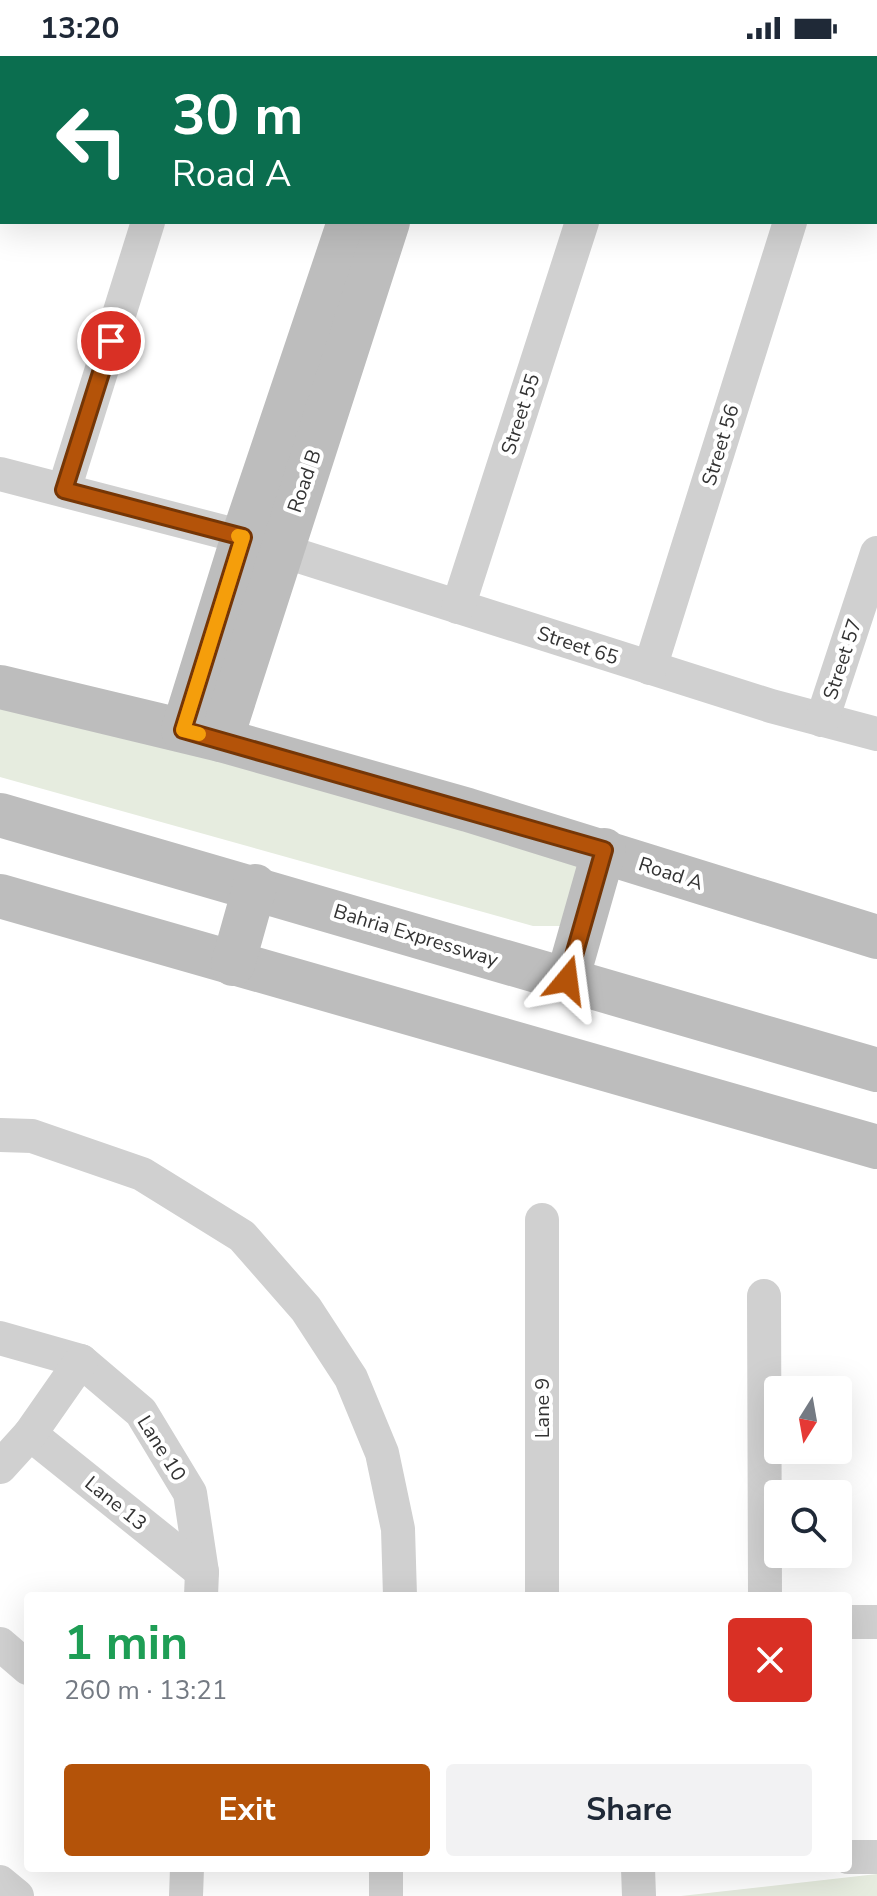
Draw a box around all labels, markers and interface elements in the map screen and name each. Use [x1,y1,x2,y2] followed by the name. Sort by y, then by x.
[40,8,119,49] text: 13:20
[172,77,303,154] text: 30 m
[40,88,144,192] icon: left
[172,150,291,199] text: Road A
[77,307,145,375] pin
[89,319,133,363] icon: arrive
[495,370,546,458] street label: Street 55
[695,401,746,489] street label: Street 56
[281,446,328,516] street label: Road B
[817,615,868,703] street label: Street 57
[534,620,622,671] street label: Street 65
[635,850,707,897] street label: Road A
[330,898,502,974] street label: Bahria Expressway
[525,938,609,1022] position arrow
[764,1376,852,1464] north arrow
[764,1376,852,1568] map controls
[529,1378,556,1438] street label: Lane 9
[131,1410,192,1486] street label: Lane 10
[79,1470,152,1537] street label: Lane 13
[764,1480,852,1568] button: search
[64,1610,188,1676] text: 1 min
[728,1618,812,1702] button: close
[64,1673,227,1708] text: 260 m · 13:21
[64,1764,430,1856] button: Exit
[446,1764,812,1856] button: Share

